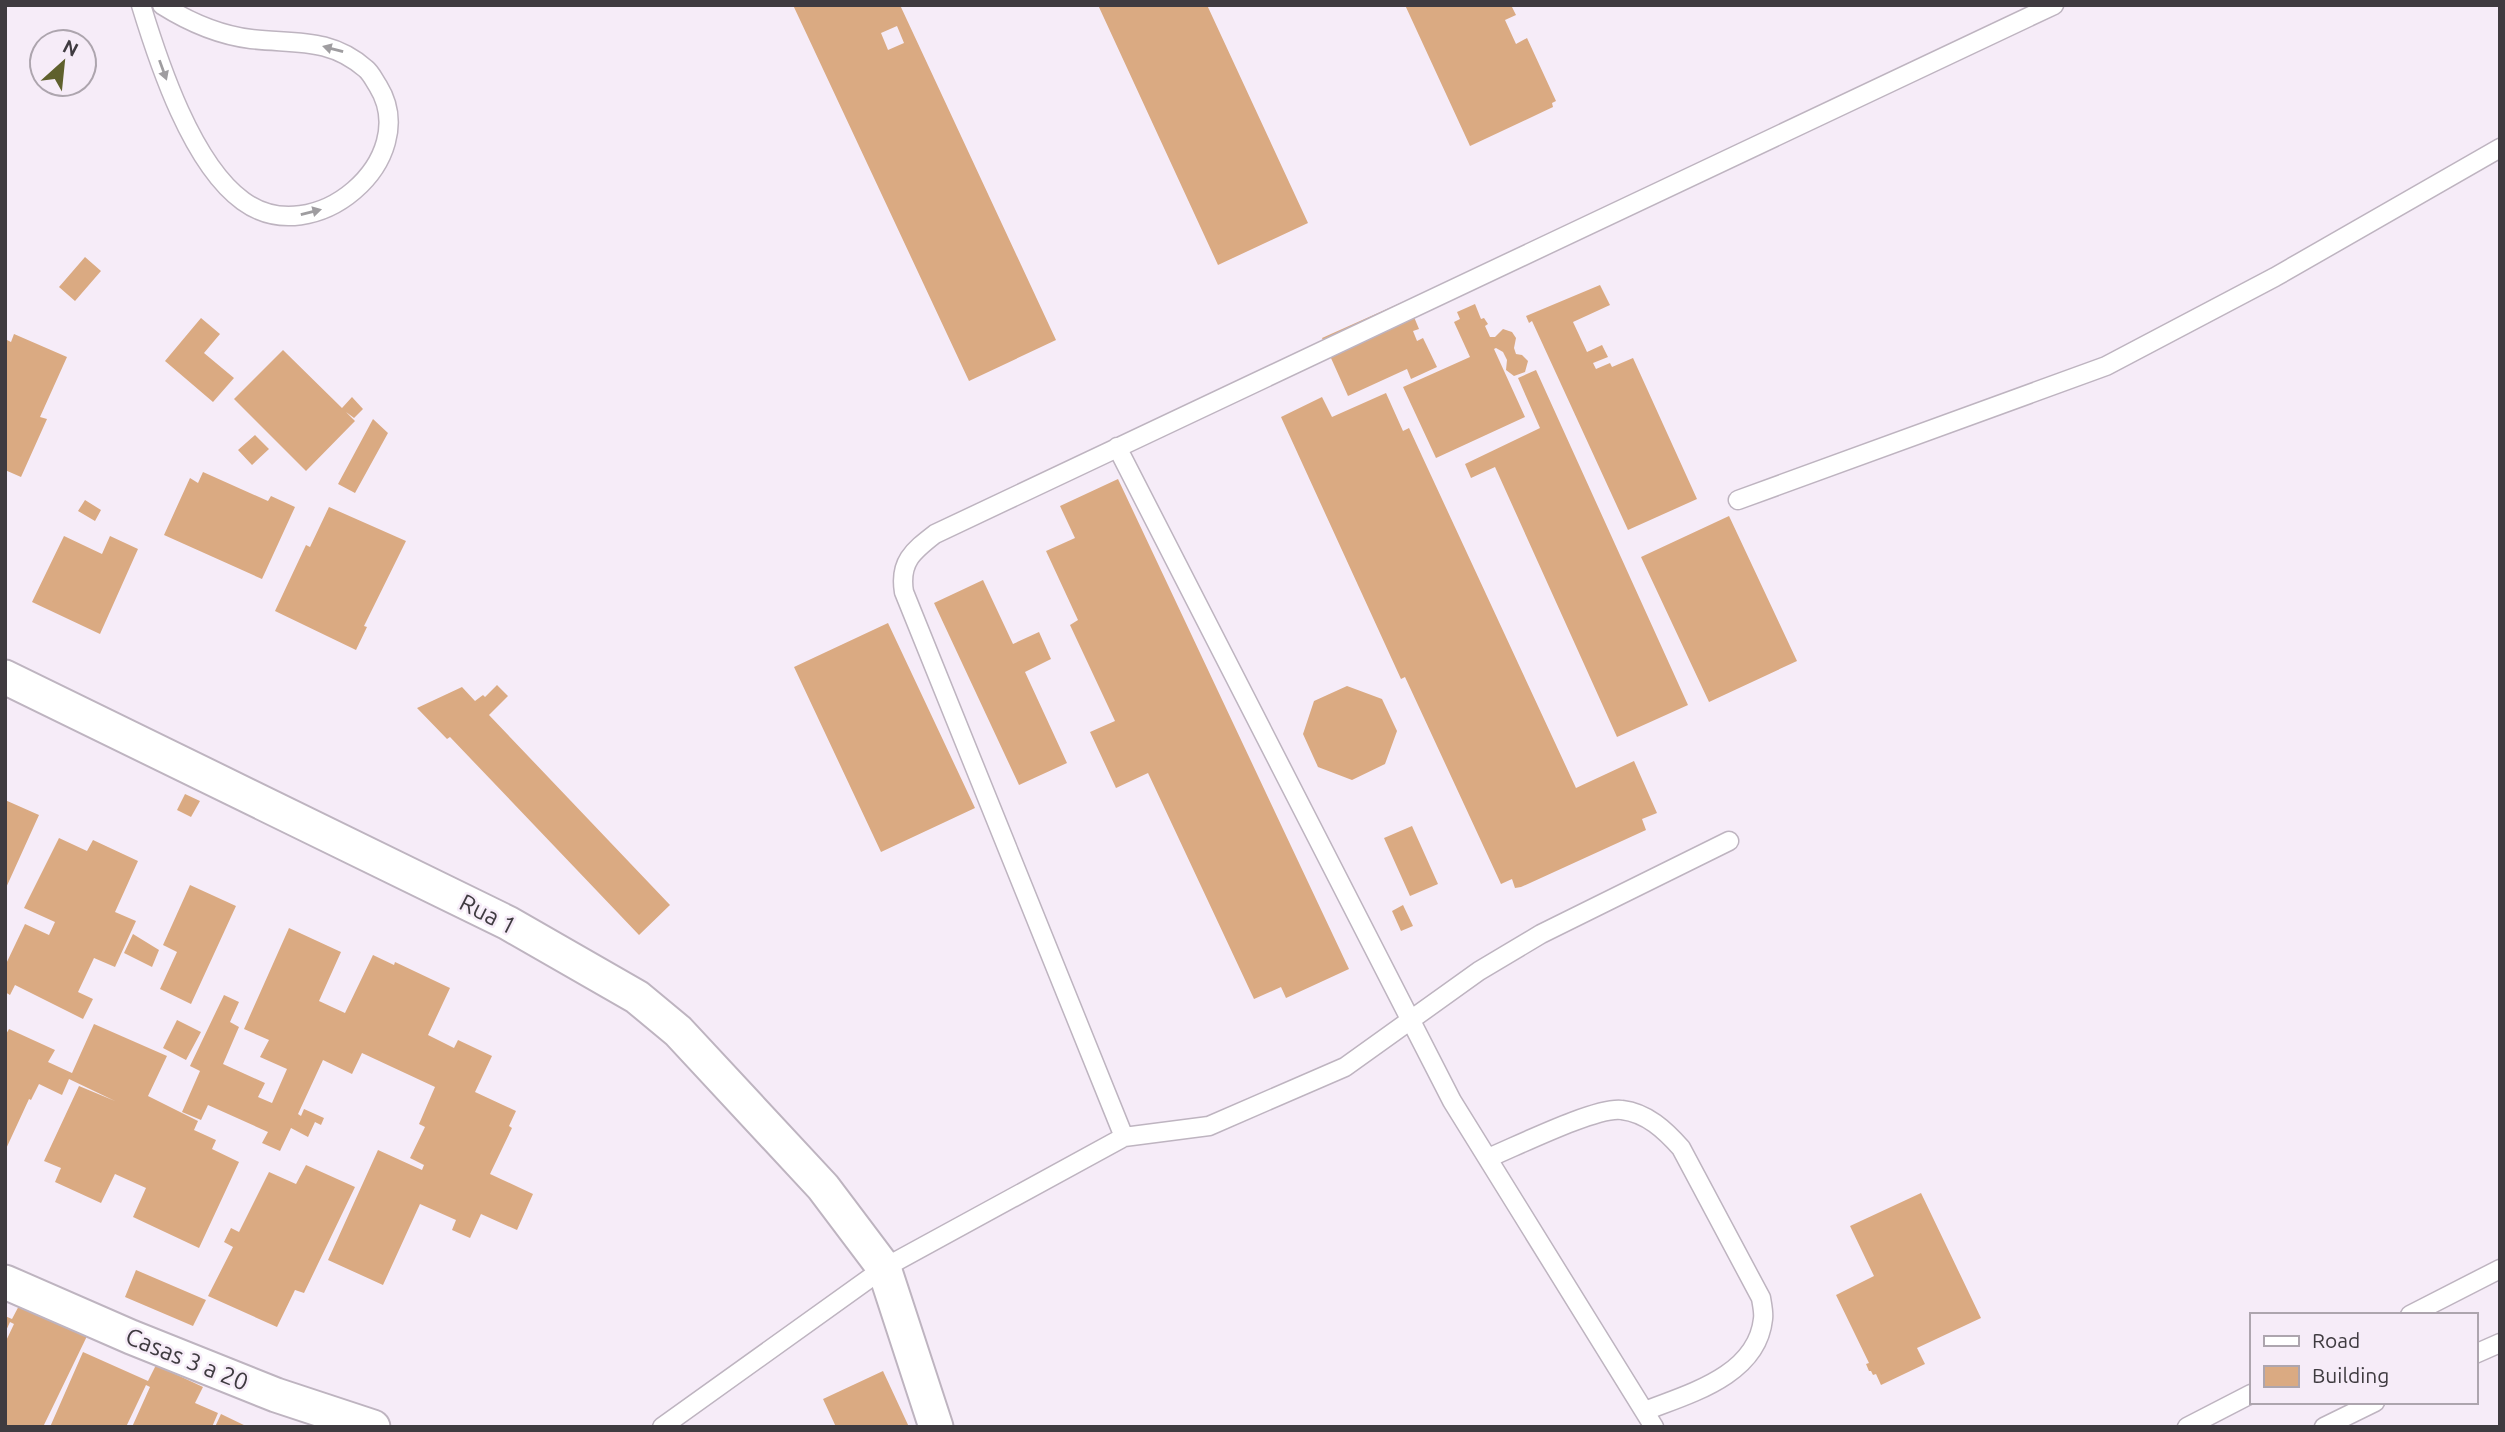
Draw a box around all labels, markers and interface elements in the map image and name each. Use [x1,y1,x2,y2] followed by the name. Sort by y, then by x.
[28,28,98,98] north arrow
[59,35,82,61] text: N
[322,43,344,54] one-way arrow
[158,59,169,80] one-way arrow
[300,206,322,217] one-way arrow
[455,888,521,940] street label: Rua 1
[2250,1313,2477,1404] legend
[122,1322,252,1396] street label: Casas 3 a 20
[2312,1328,2360,1352] text: Road
[2312,1363,2389,1387] text: Building

